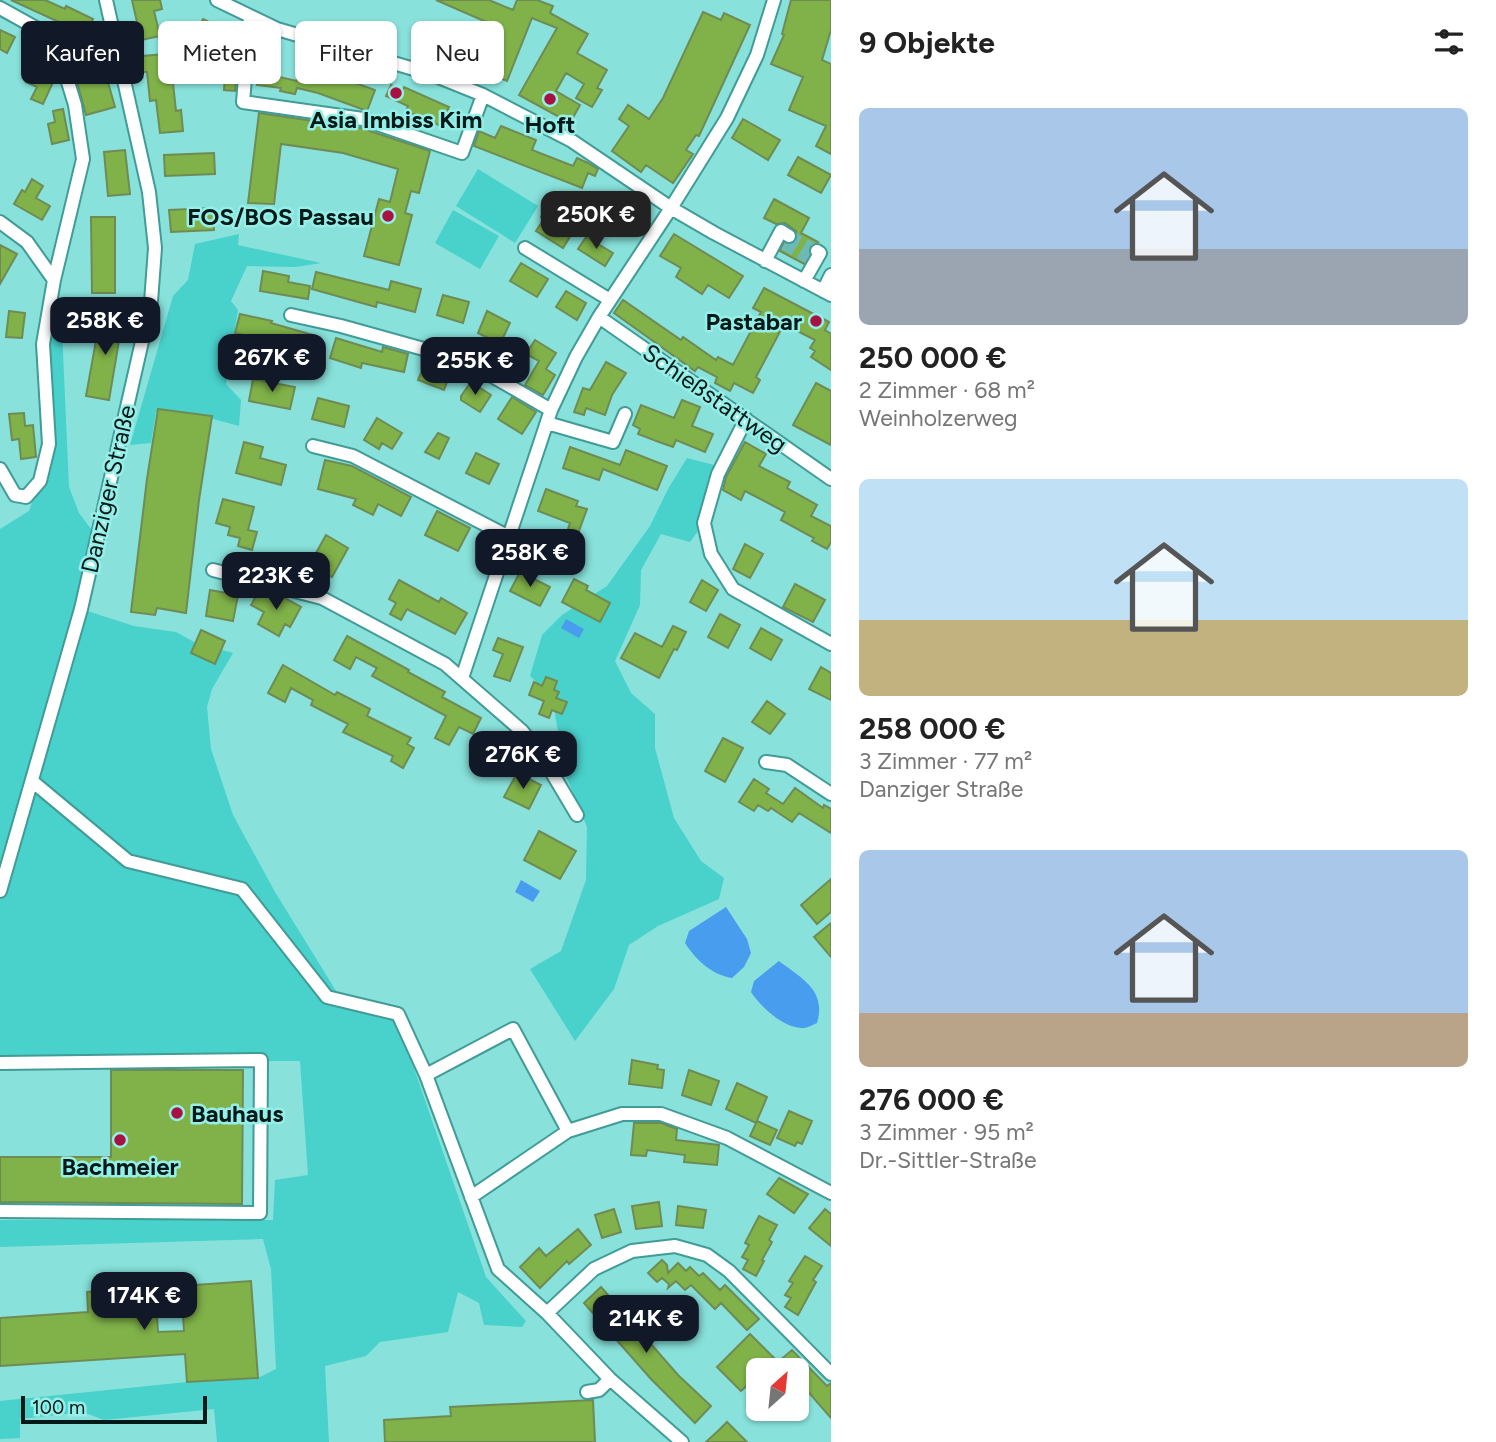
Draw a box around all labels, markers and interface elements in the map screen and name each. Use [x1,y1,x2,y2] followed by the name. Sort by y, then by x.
[21,21,144,84] chip: Kaufen
[158,21,281,84] chip: Mieten
[295,21,397,84] chip: Filter
[411,21,504,84] chip: Neu
[1430,23,1468,61] icon: filters
[859,24,995,61] text: 9 Objekte
[388,85,404,101] marker: Asia Imbiss Kim
[542,91,558,107] marker: Hoft
[310,105,482,134] place label: Asia Imbiss Kim
[524,110,576,139] place label: Hoft
[1101,153,1227,279] icon: home
[539,191,653,251] pin: 250K €
[557,200,635,228] text: 250K €
[187,202,374,231] place label: FOS/BOS Passau
[380,208,396,224] marker: FOS/BOS Passau
[48,298,162,357] pin: 258K €
[66,306,144,334] text: 258K €
[705,307,802,336] place label: Pastabar
[808,313,824,329] marker: Pastabar
[215,334,329,394] pin: 267K €
[637,337,793,459] street label: Schießstattweg
[418,338,532,397] pin: 255K €
[859,339,1007,376] text: 250 000 €
[234,343,310,371] text: 267K €
[437,346,513,374] text: 255K €
[859,376,1035,404] text: 2 Zimmer · 68 m²
[75,402,141,576] street label: Danziger Straße
[859,404,1018,432] text: Weinholzerweg
[1101,524,1227,650] icon: home
[473,530,587,589] pin: 258K €
[491,538,569,566] text: 258K €
[219,552,333,612] pin: 223K €
[238,561,314,589] text: 223K €
[859,710,1006,747] text: 258 000 €
[466,732,580,791] pin: 276K €
[485,740,561,768] text: 276K €
[859,747,1032,775] text: 3 Zimmer · 77 m²
[859,775,1023,803] text: Danziger Straße
[1101,895,1227,1021] icon: home
[859,1081,1004,1118] text: 276 000 €
[191,1099,283,1128] place label: Bauhaus
[169,1105,185,1121] marker: Bauhaus
[859,1118,1034,1146] text: 3 Zimmer · 95 m²
[112,1132,128,1148] marker: Bachmeier
[859,1146,1037,1174] text: Dr.-Sittler-Straße
[61,1152,179,1181] place label: Bachmeier
[87,1272,201,1332] pin: 174K €
[107,1281,181,1309] text: 174K €
[589,1296,703,1355] pin: 214K €
[609,1304,683,1332] text: 214K €
[746,1358,808,1421] north arrow
[746,1358,809,1421] map controls
[21,1393,206,1425] scale bar
[32,1396,85,1419] text: 100 m

